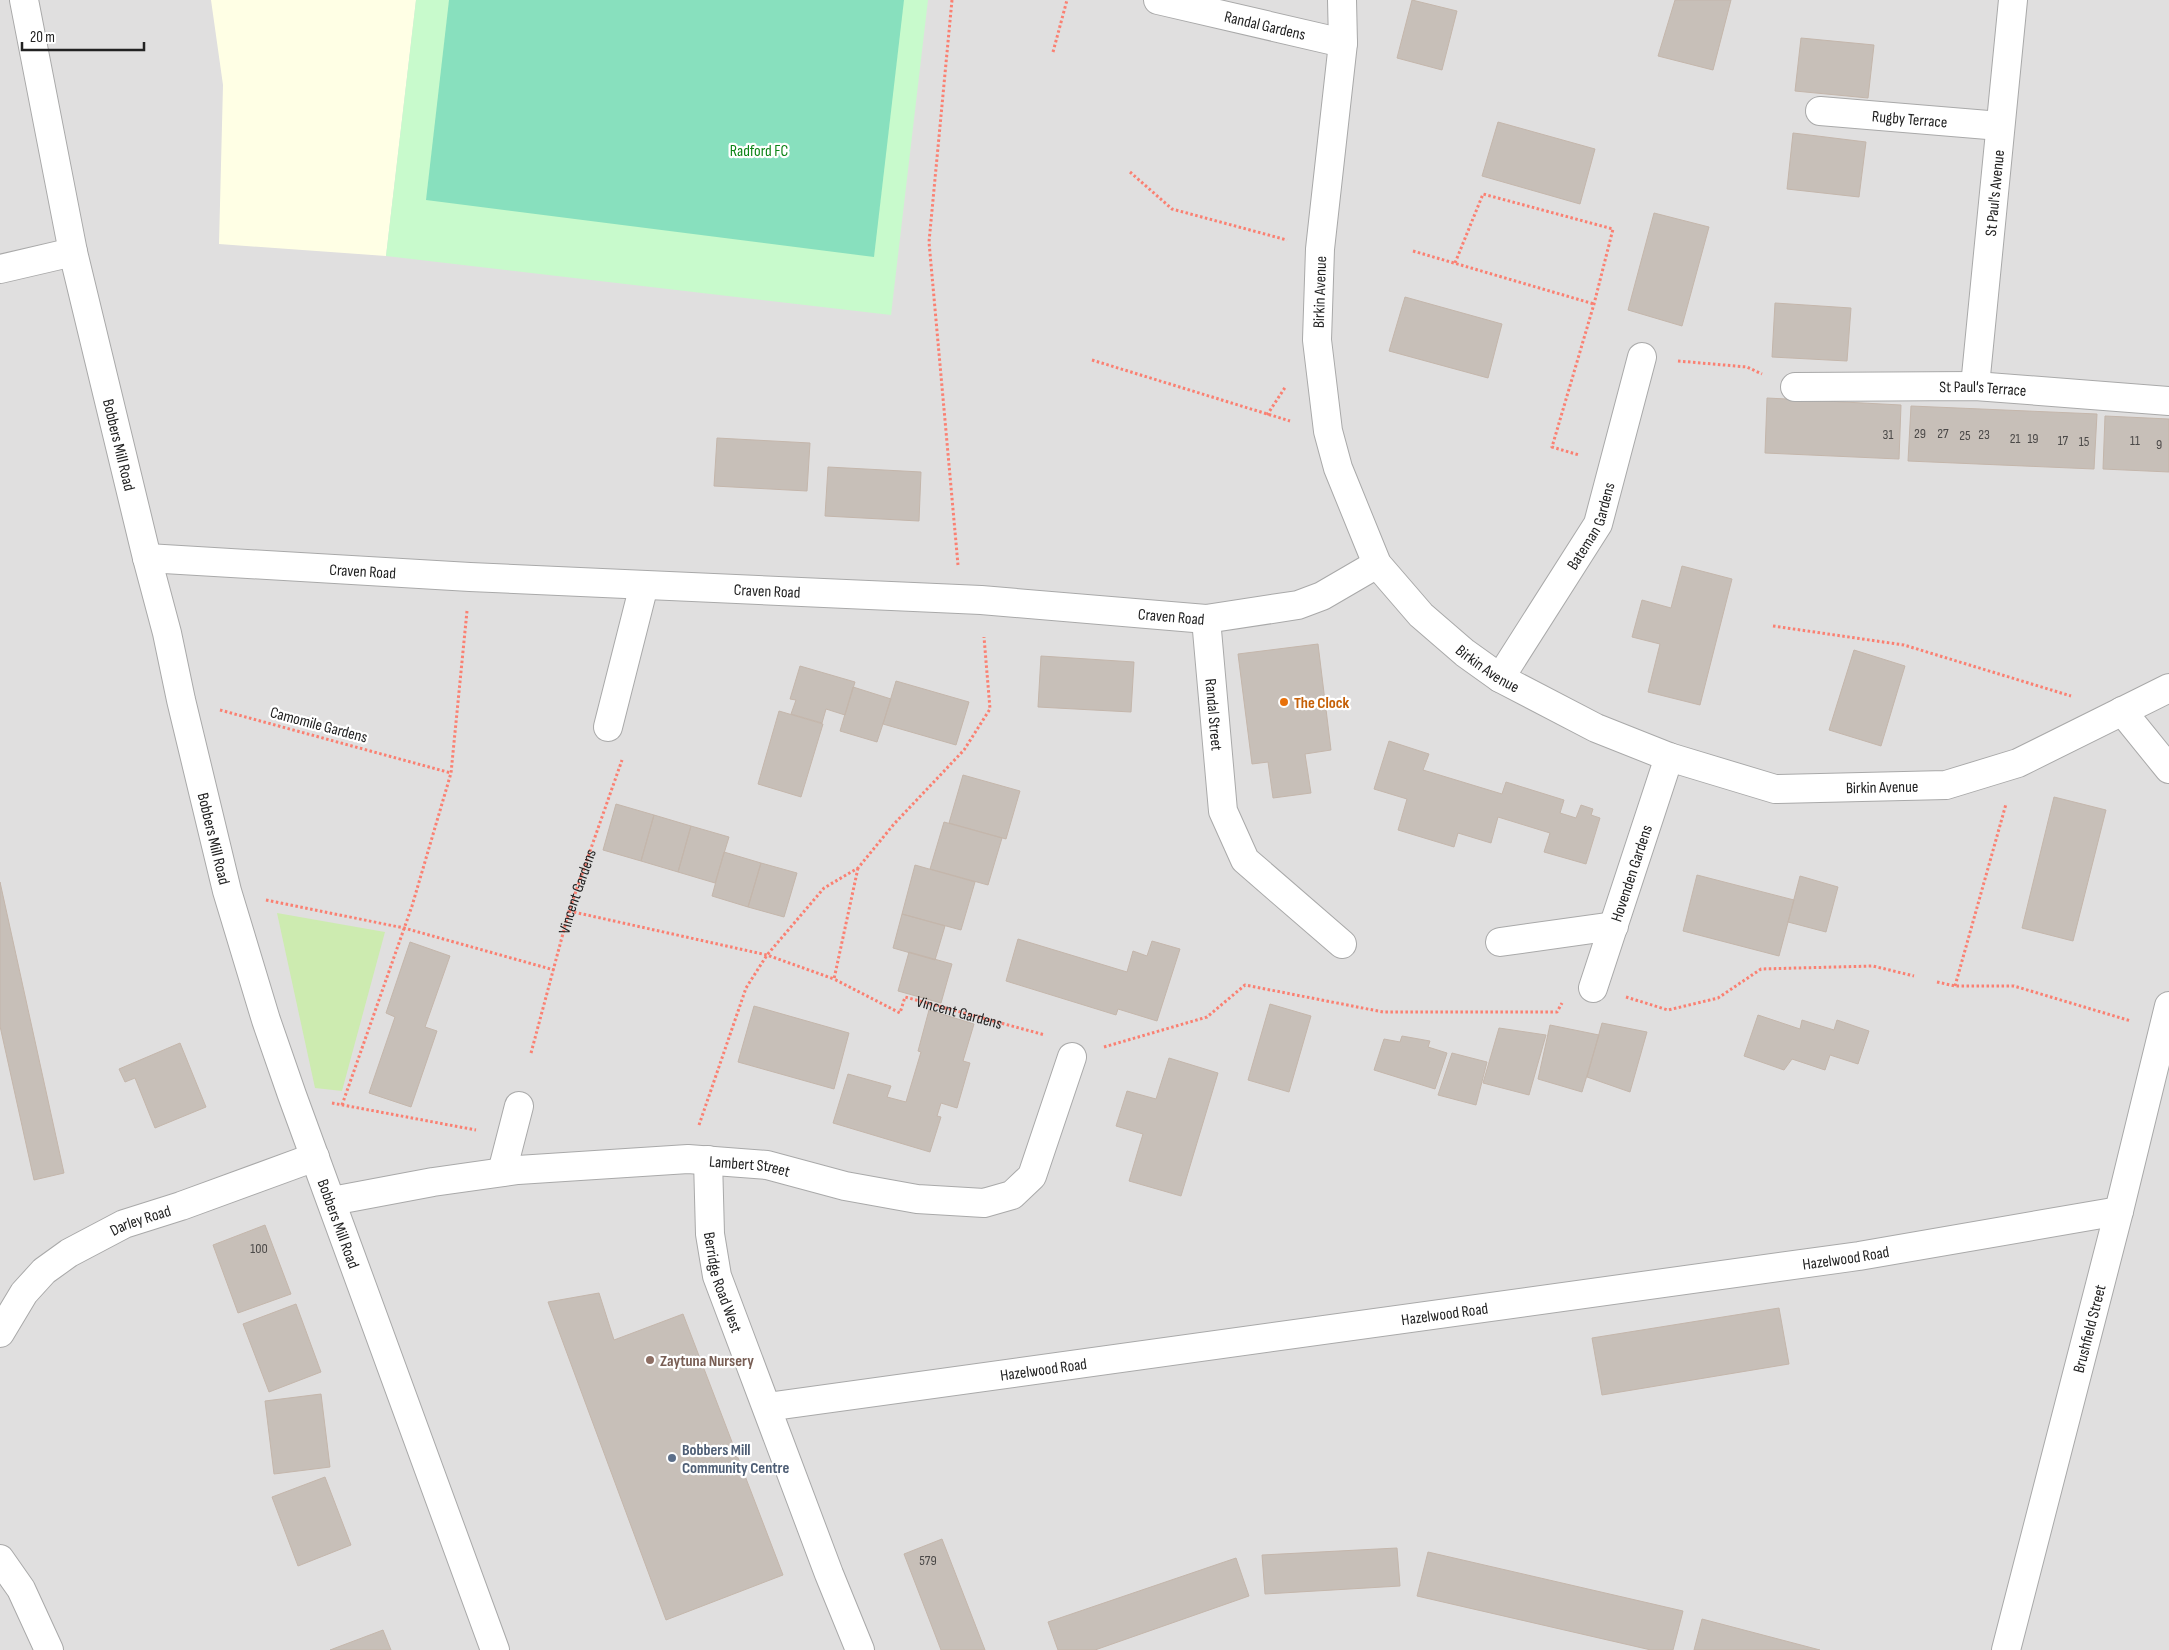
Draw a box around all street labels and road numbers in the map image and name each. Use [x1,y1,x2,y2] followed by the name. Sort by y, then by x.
[1222,8,1308,45] street label: Randal Gardens
[1871,107,1948,133] street label: Rugby Terrace
[1982,149,2009,237] street label: St Paul's Avenue
[1310,256,1331,329] street label: Birkin Avenue
[1939,378,2027,401] street label: St Paul's Terrace
[98,397,138,493] street label: Bobbers Mill Road
[1563,480,1620,574] street label: Bateman Gardens
[329,561,396,584] street label: Craven Road
[733,581,801,603] street label: Craven Road
[1137,605,1205,630] street label: Craven Road
[1451,641,1522,697] street label: Birkin Avenue
[1200,678,1226,752] street label: Randal Street
[268,703,370,748] street label: Camomile Gardens
[1846,778,1918,798] street label: Birkin Avenue
[193,791,233,887] street label: Bobbers Mill Road
[1607,822,1657,924] street label: Hovenden Gardens
[555,847,601,936] street label: Vincent Gardens
[914,992,1004,1034] street label: Vincent Gardens
[708,1153,792,1182] street label: Lambert Street
[313,1177,363,1271] street label: Bobbers Mill Road
[107,1202,173,1241] street label: Darley Road
[699,1231,745,1336] street label: Berridge Road West
[1801,1243,1891,1275] street label: Hazelwood Road
[2070,1283,2111,1375] street label: Brushfield Street
[1400,1299,1489,1330] street label: Hazelwood Road
[999,1355,1088,1386] street label: Hazelwood Road

